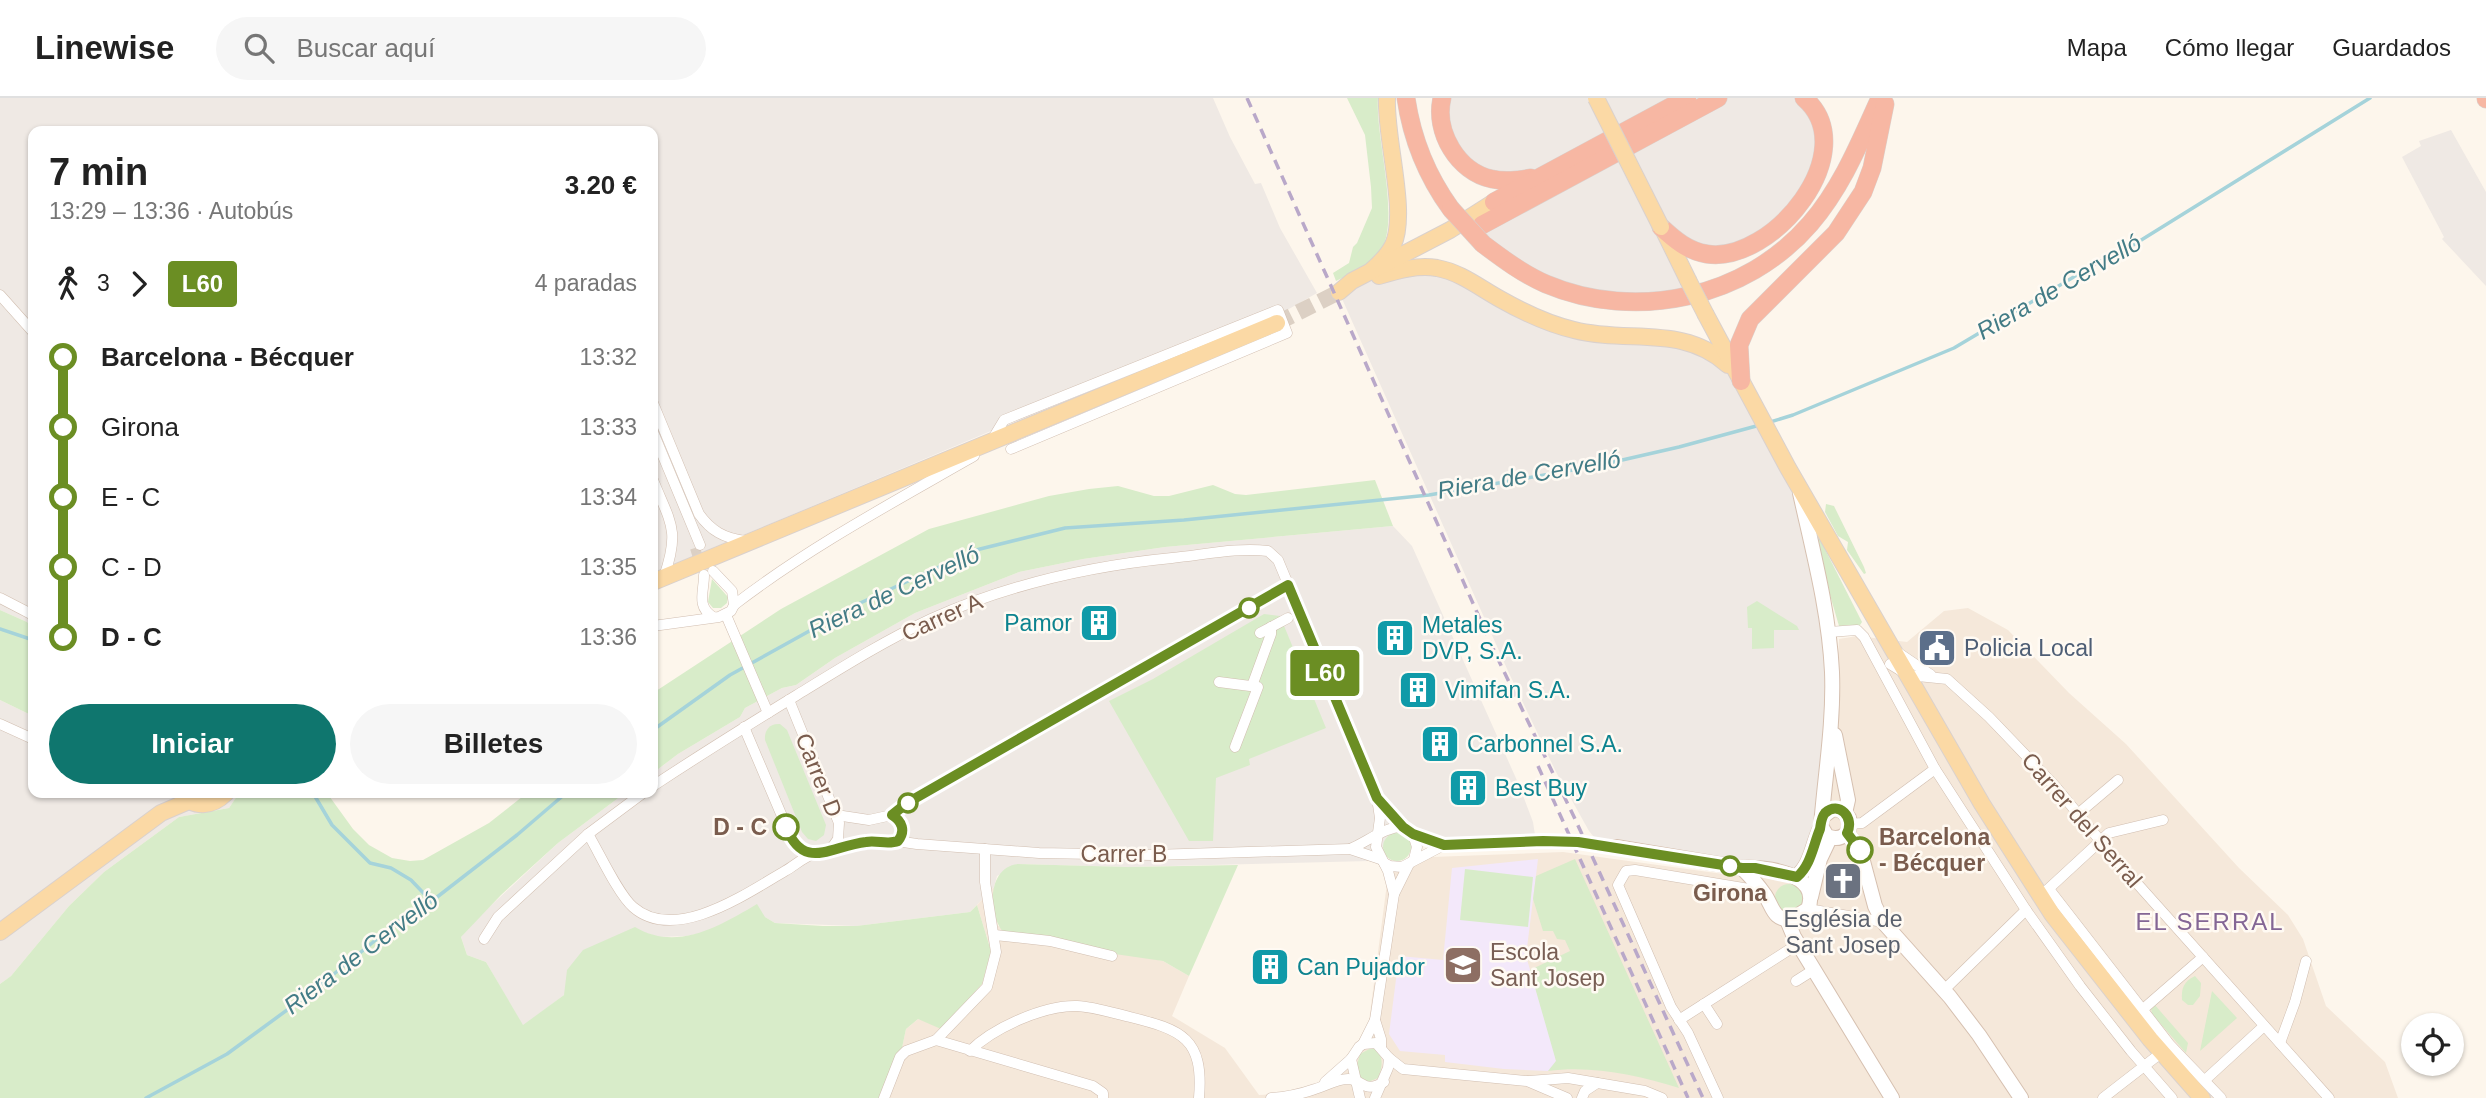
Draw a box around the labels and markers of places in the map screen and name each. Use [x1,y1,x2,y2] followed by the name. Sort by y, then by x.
[1239,598,1259,618] unlabelled marker
[1078,602,1120,644] building icon: Pamor
[1004,610,1072,636] place label: Pamor
[1422,612,1523,664] place label: Metales DVP, S.A.
[1374,617,1416,659] building icon: Metales DVP, S.A.
[1916,627,1958,669] public building icon: Policia Local
[1964,635,2093,661] place label: Policia Local
[1397,669,1439,711] building icon: Vimifan S.A.
[1445,677,1571,703] place label: Vimifan S.A.
[1419,723,1461,765] building icon: Carbonnel S.A.
[1467,731,1623,757] place label: Carbonnel S.A.
[1447,767,1489,809] building icon: Best Buy
[1495,775,1588,801] place label: Best Buy
[898,793,918,813] unlabelled marker
[713,814,767,840] place label: D - C
[773,814,799,840] marker: D - C
[1879,824,1990,876] place label: Barcelona - Bécquer
[1847,837,1873,863] marker: Barcelona - Bécquer
[1720,856,1740,876] marker: Girona
[1822,860,1864,902] church icon: Església de Sant Josep
[1693,880,1767,906] place label: Girona
[1784,906,1902,958] place label: Església de Sant Josep
[1490,939,1605,991] place label: Escola Sant Josep
[1442,944,1484,986] school or university icon: Escola Sant Josep
[1249,946,1291,988] building icon: Can Pujador
[1297,954,1425,980] place label: Can Pujador

